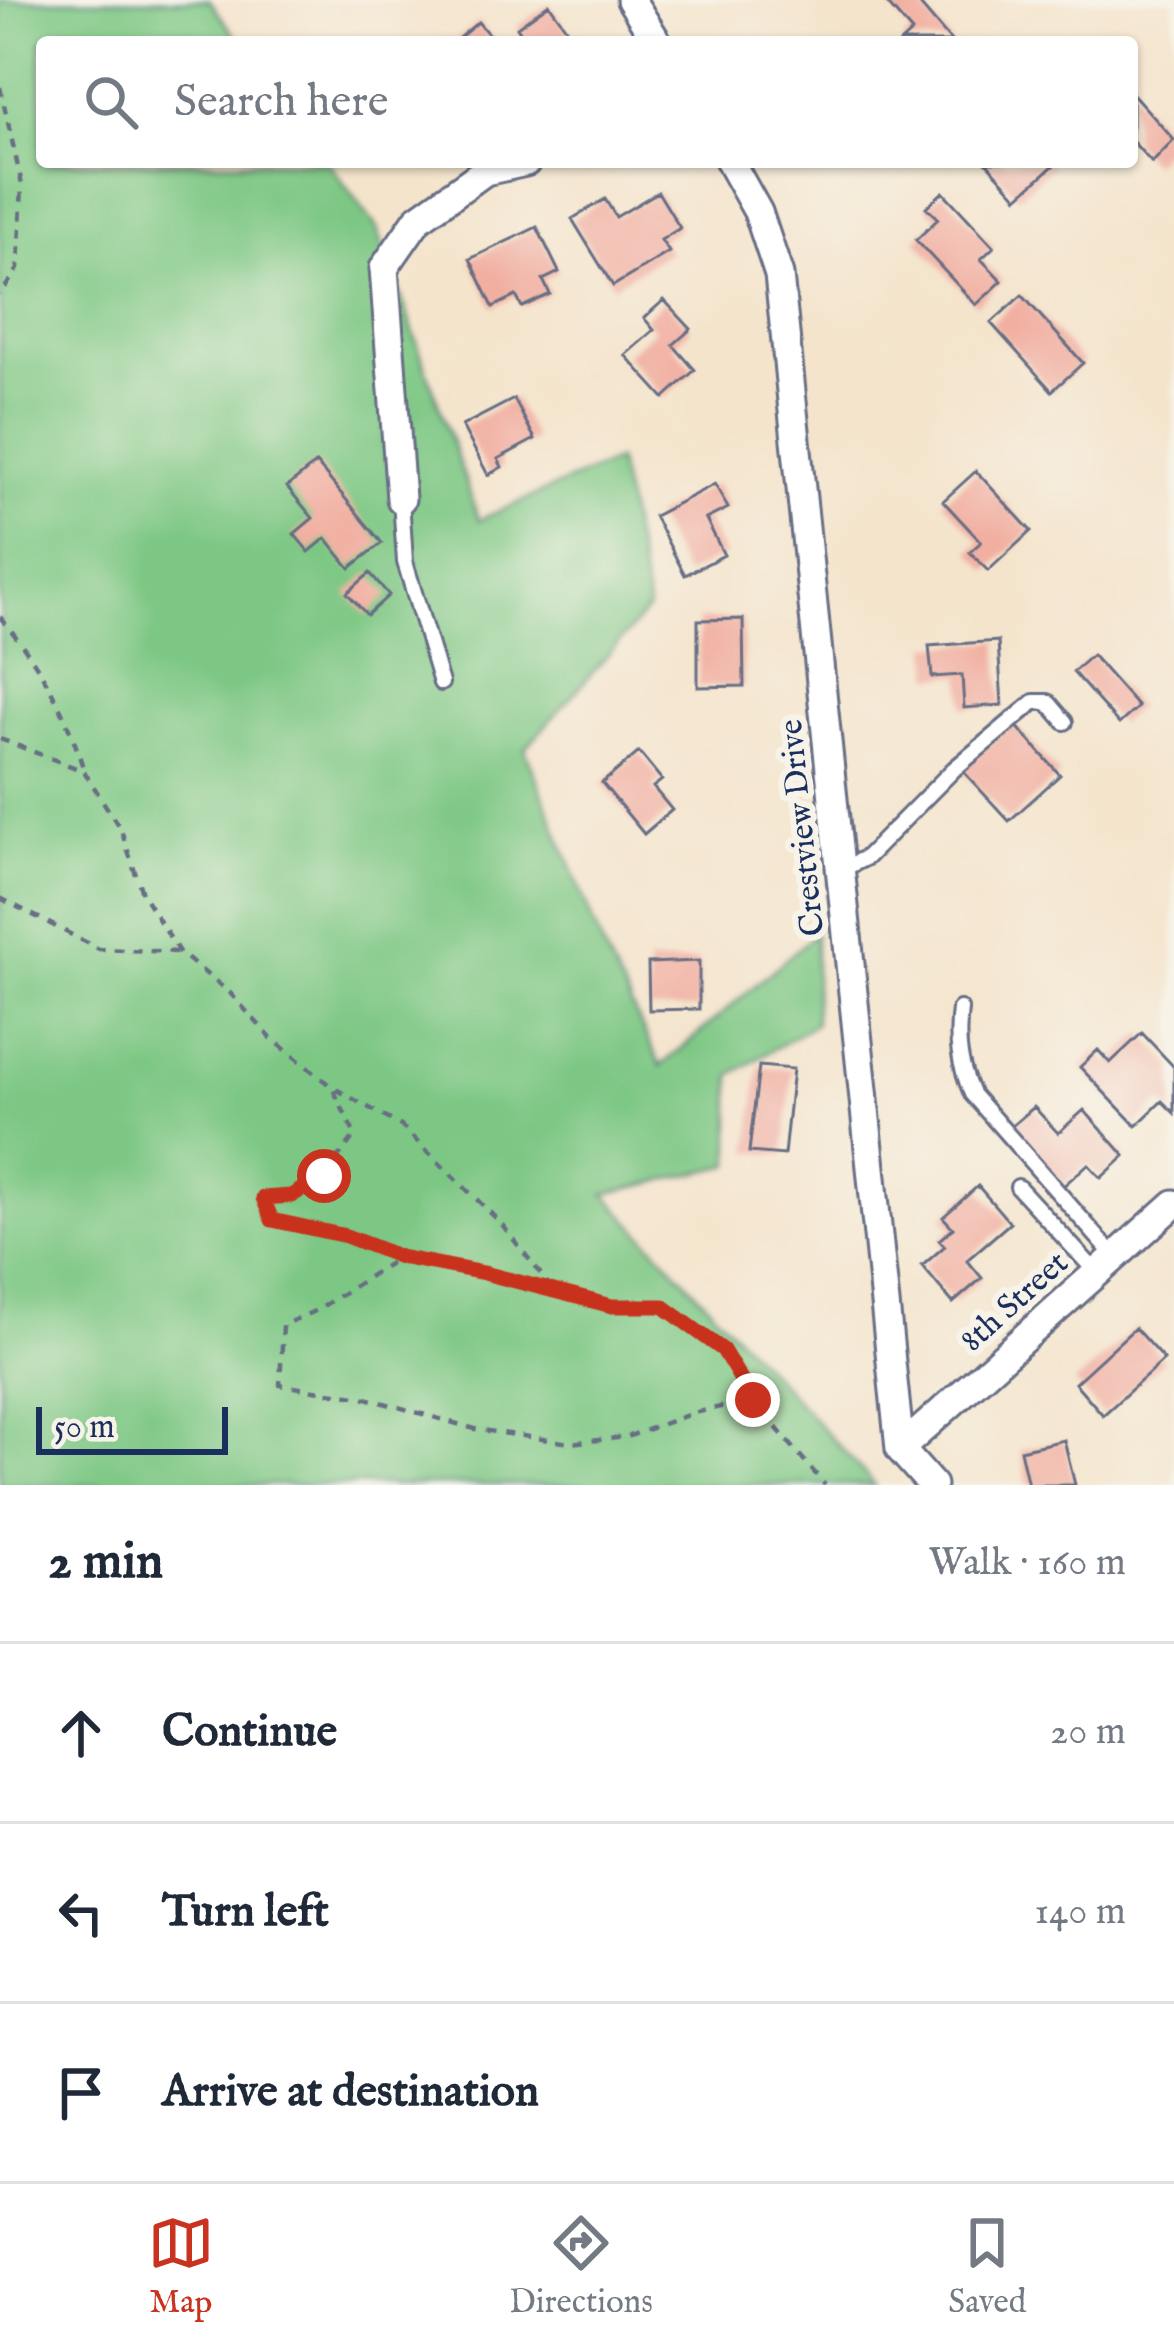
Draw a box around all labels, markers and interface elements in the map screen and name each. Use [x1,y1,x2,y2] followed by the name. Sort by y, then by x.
[36,36,1138,168] search box
[78,69,144,135] icon: search
[174,74,388,131] text: Search here
[771,717,835,938] street label: Crestview Drive
[297,1149,351,1203] route start
[952,1243,1078,1362] street label: 8th Street
[726,1373,780,1427] route end
[36,1401,228,1454] scale bar
[54,1407,115,1449] text: 50 m
[48,1531,163,1596] text: 2 min
[928,1539,1126,1588] text: Walk · 160 m
[48,1700,114,1766] icon: ahead
[162,1704,337,1761] text: Continue
[1050,1708,1126,1757] text: 20 m
[48,1880,114,1946] icon: left
[162,1884,329,1941] text: Turn left
[1035,1888,1126,1937] text: 140 m
[48,2060,114,2126] icon: arrive
[162,2064,539,2121] text: Arrive at destination
[148,2210,214,2324] tab: Map
[509,2210,653,2324] tab: Directions
[948,2210,1026,2324] tab: Saved

